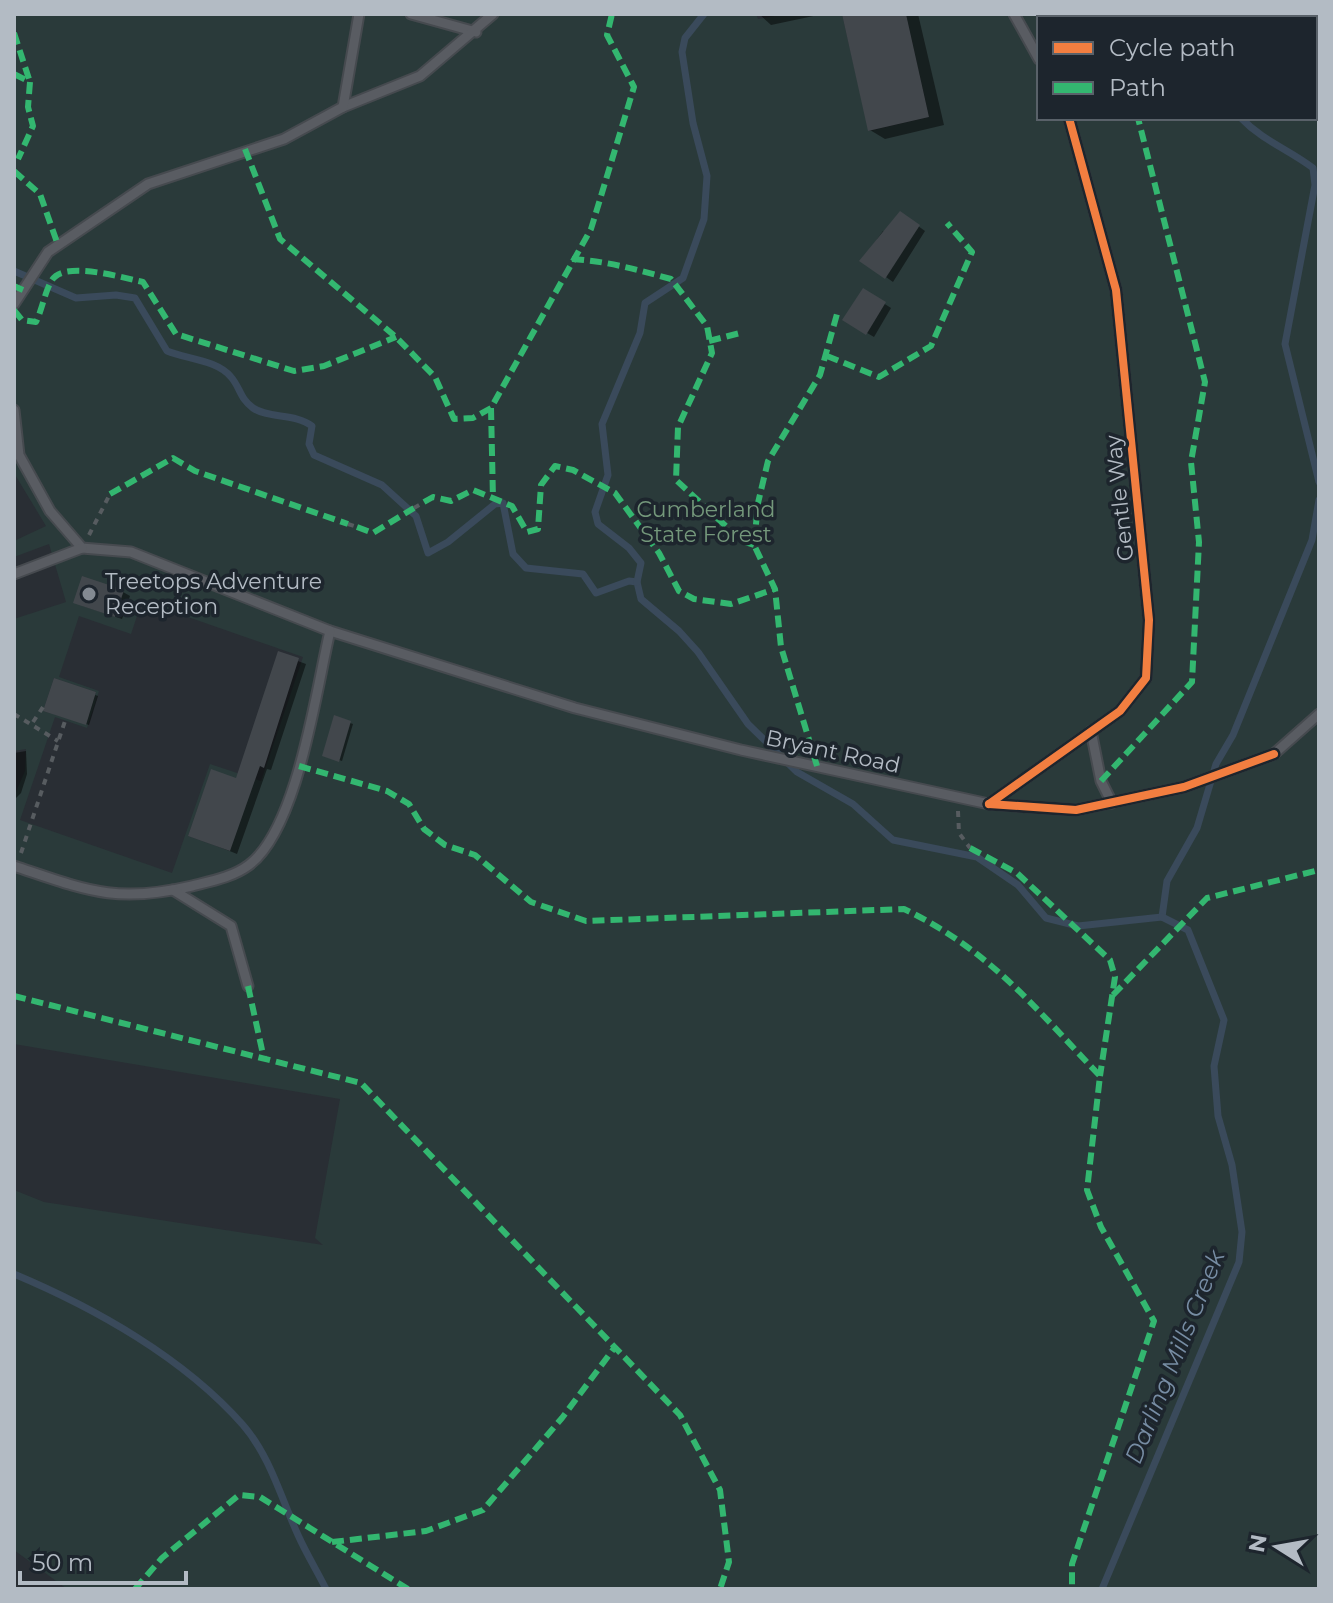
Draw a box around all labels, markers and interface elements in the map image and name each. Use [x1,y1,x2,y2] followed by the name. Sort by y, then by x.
[1037,16,1317,120] legend
[1109,33,1236,62] text: Cycle path
[1109,73,1166,102] text: Path
[1099,433,1140,562] street label: Gentle Way
[637,496,775,548] park label: Cumberland State Forest
[105,568,322,620] place label: Treetops Adventure Reception
[80,585,98,603] marker: Treetops Adventure Reception
[763,724,903,779] street label: Bryant Road
[1118,1244,1231,1468] water label: Darling Mills Creek
[1237,1507,1317,1587] north arrow
[1243,1532,1273,1555] text: N
[20,1535,186,1585] scale bar
[32,1548,93,1577] text: 50 m

